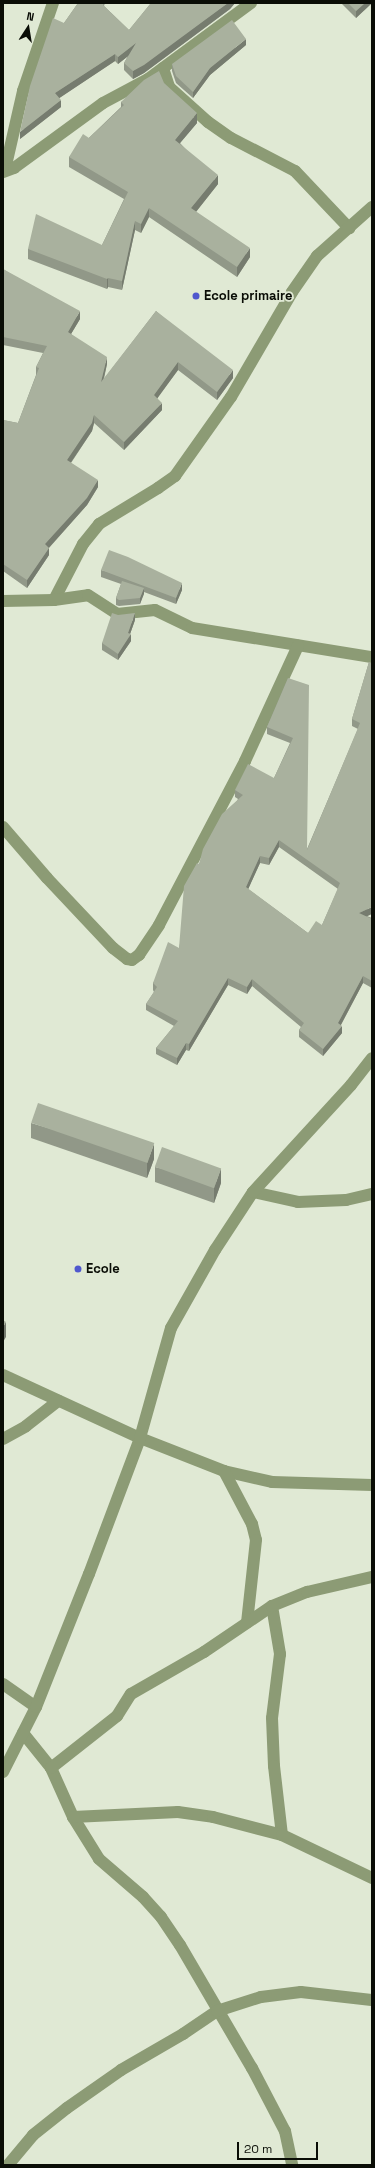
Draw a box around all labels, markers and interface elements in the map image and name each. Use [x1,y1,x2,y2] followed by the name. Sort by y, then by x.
[8,8,48,48] north arrow
[25,9,36,24] text: N
[204,288,292,304] place label: Ecole primaire
[191,291,201,301] marker: Ecole primaire
[86,1261,120,1277] place label: Ecole
[73,1264,83,1274] marker: Ecole
[239,2134,320,2160] scale bar
[244,2141,272,2157] text: 20 m

